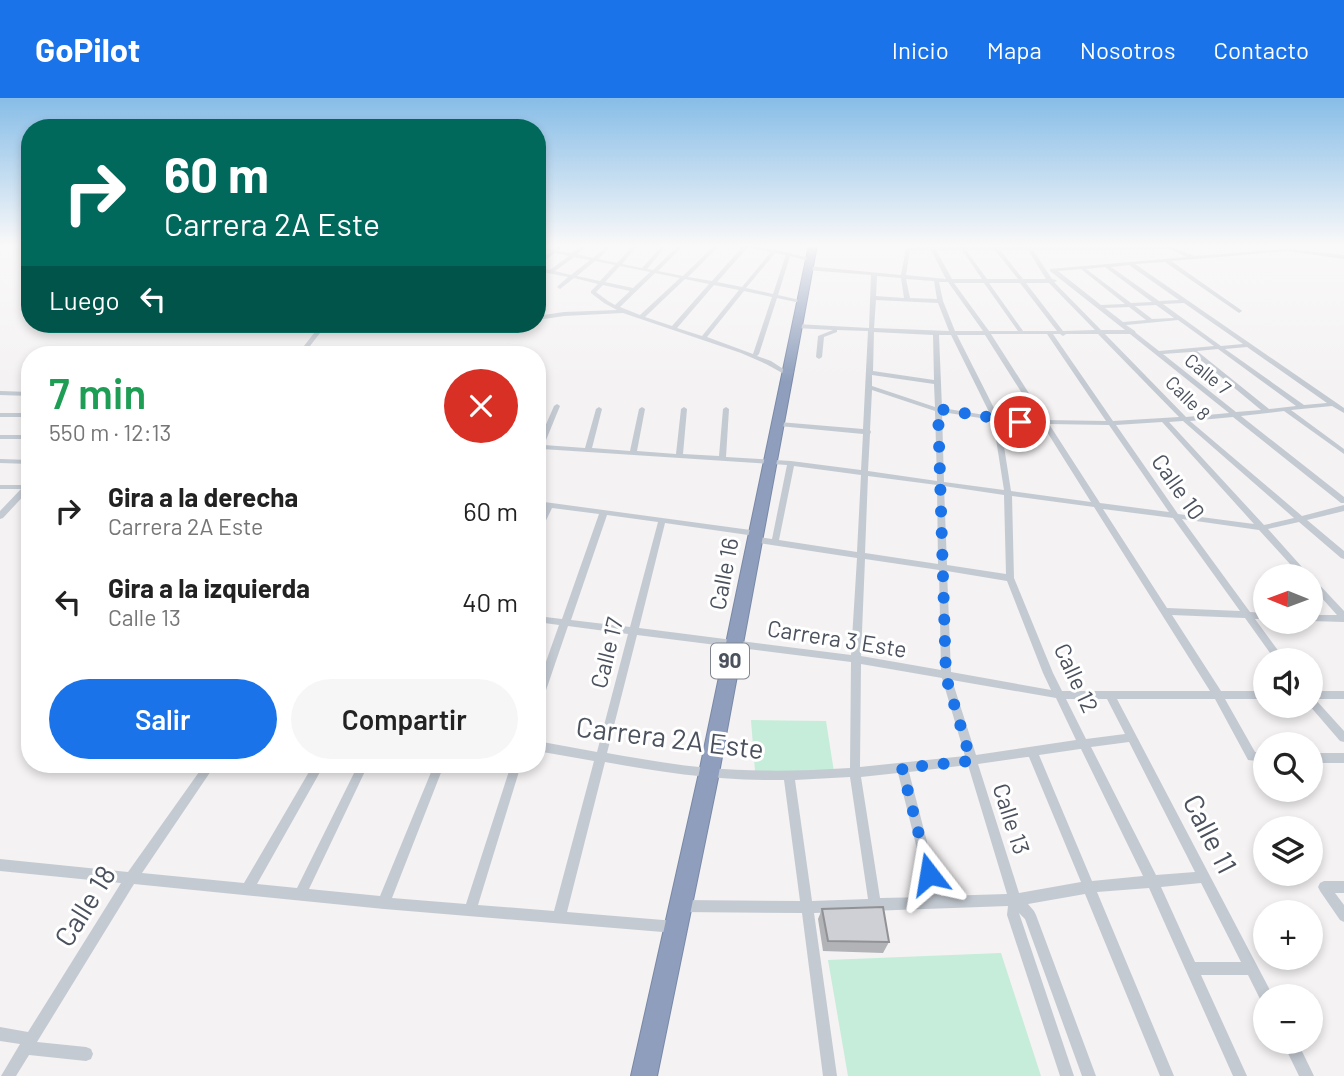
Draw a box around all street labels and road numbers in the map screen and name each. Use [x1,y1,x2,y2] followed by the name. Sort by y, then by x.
[1181,348,1236,399] street label: Calle 7
[1161,371,1215,425] street label: Calle 8
[1146,448,1212,525] street label: Calle 10
[702,535,744,612] street label: Calle 16
[765,613,909,663] street label: Carrera 3 Este
[584,614,628,691] street label: Calle 17
[1049,638,1105,717] street label: Calle 12
[711,644,749,678] road number: 90
[574,709,766,765] street label: Carrera 2A Este
[987,780,1037,858] street label: Calle 13
[1177,788,1245,879] street label: Calle 11
[46,859,122,952] street label: Calle 18

